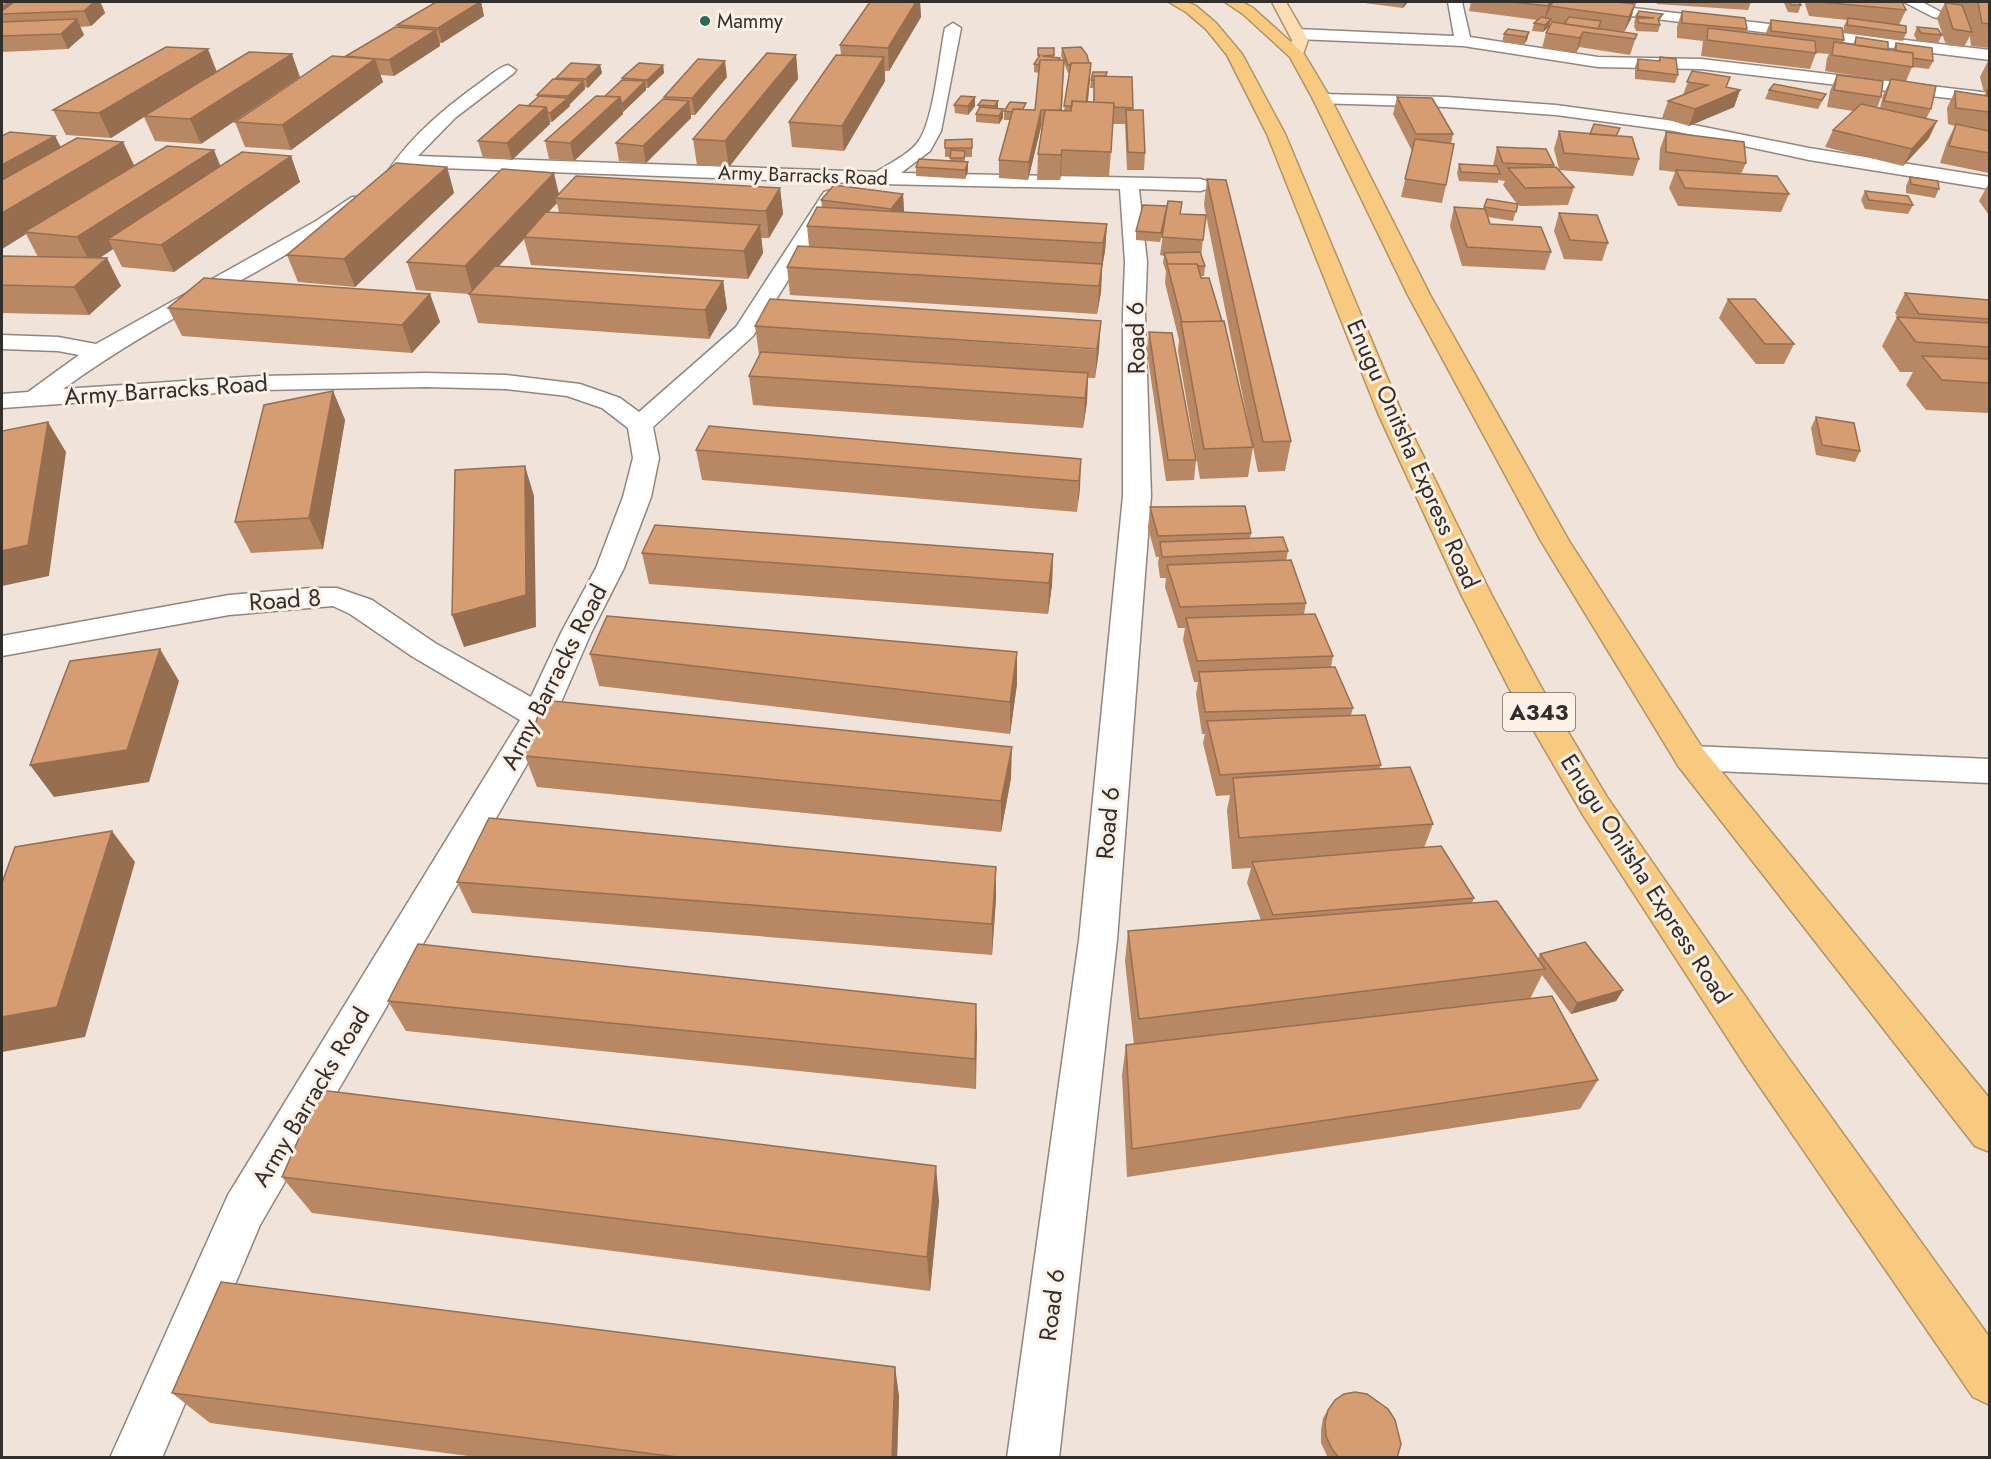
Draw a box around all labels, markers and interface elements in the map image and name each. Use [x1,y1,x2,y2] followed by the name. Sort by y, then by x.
[717,7,783,36] place label: Mammy
[698,14,712,28] marker: Mammy
[718,158,888,193] street label: Army Barracks Road
[1117,301,1154,375] street label: Road 6
[1338,313,1489,594] street label: Enugu Onitsha Express Road
[63,365,269,414] street label: Army Barracks Road
[492,578,615,776] street label: Army Barracks Road
[248,580,322,619] street label: Road 8
[1503,693,1575,731] road number: A343
[1552,747,1741,1011] street label: Enugu Onitsha Express Road
[1087,785,1128,861] street label: Road 6
[243,1000,378,1193] street label: Army Barracks Road
[1030,1267,1073,1343] street label: Road 6

